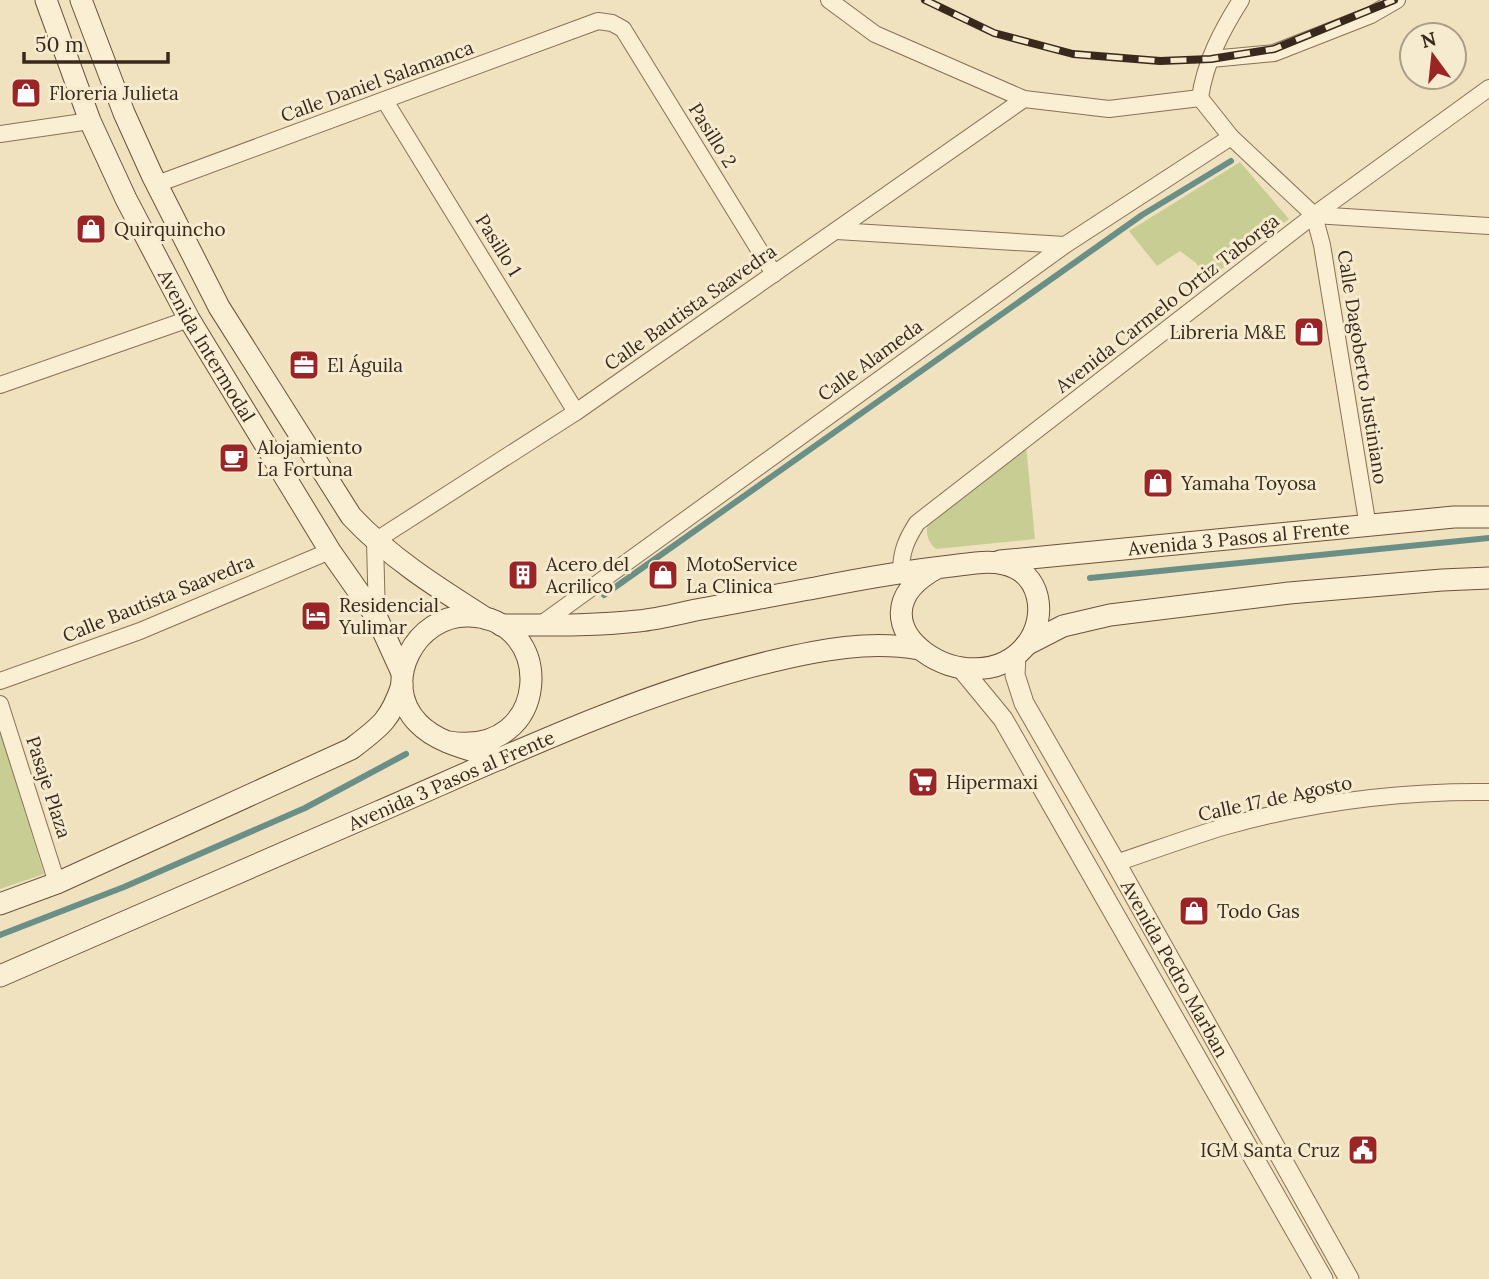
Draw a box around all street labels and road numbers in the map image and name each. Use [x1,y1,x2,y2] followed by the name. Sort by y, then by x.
[277,35,477,127] street label: Calle Daniel Salamanca
[684,98,742,172] street label: Pasillo 2
[1050,208,1284,398] street label: Avenida Carmelo Ortiz Taborga
[471,210,527,281] street label: Pasillo 1
[599,238,781,375] street label: Calle Bautista Saavedra
[1333,248,1393,486] street label: Calle Dagoberto Justiniano
[153,264,261,426] street label: Avenida Intermodal
[813,314,927,406] street label: Calle Alameda
[1126,515,1351,561] street label: Avenida 3 Pasos al Frente
[59,549,257,647] street label: Calle Bautista Saavedra
[344,725,558,836] street label: Avenida 3 Pasos al Frente
[21,733,77,841] street label: Pasaje Plaza
[1196,770,1354,826] street label: Calle 17 de Agosto
[1115,875,1234,1061] street label: Avenida Pedro Marban

